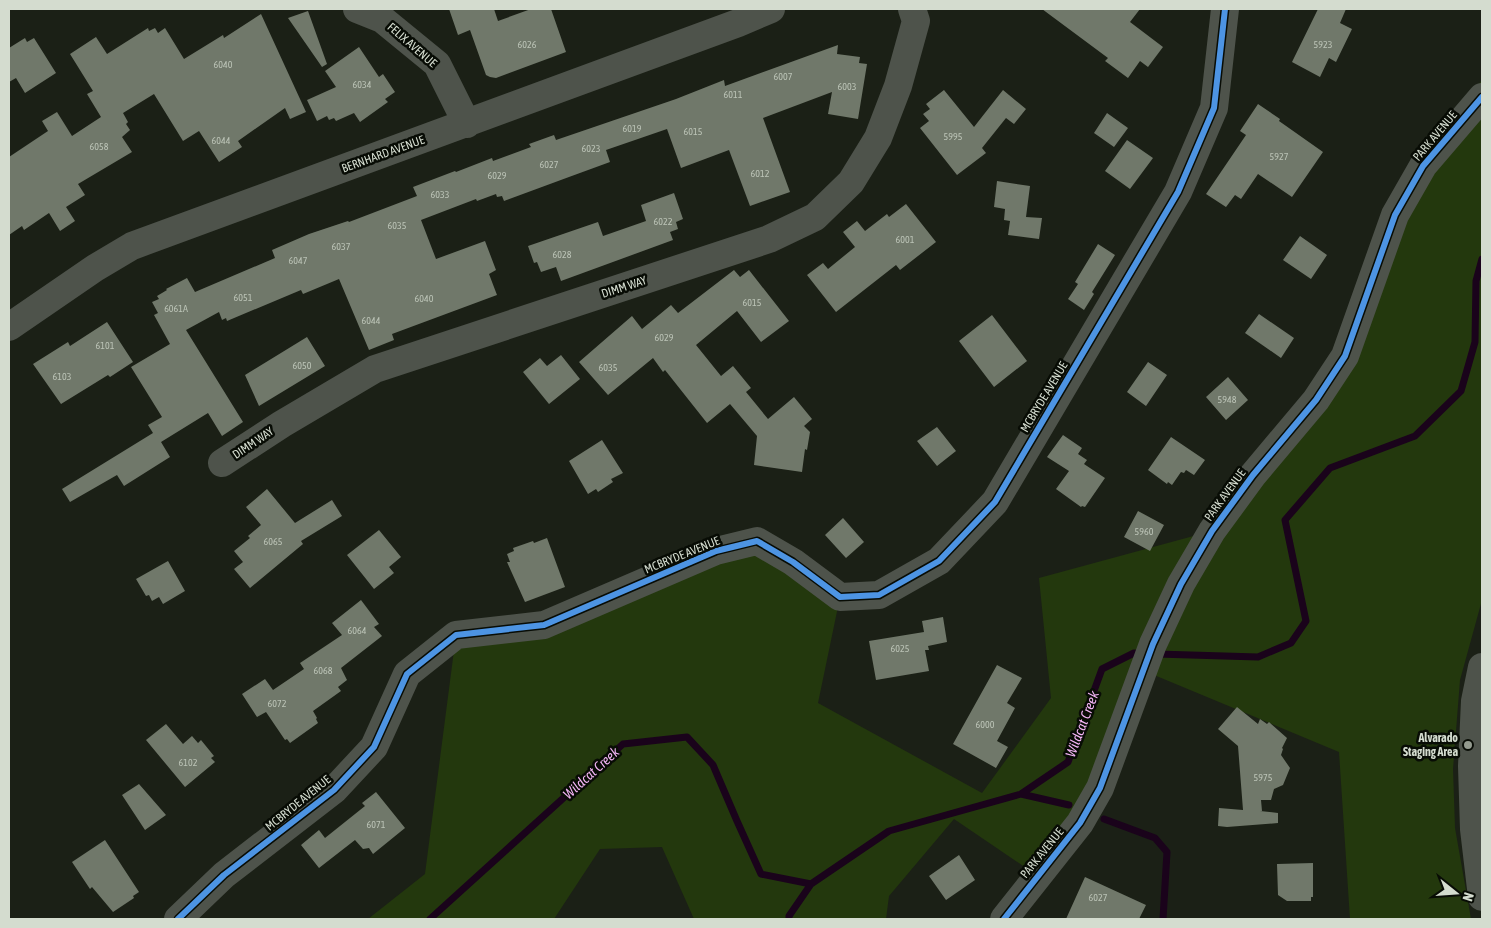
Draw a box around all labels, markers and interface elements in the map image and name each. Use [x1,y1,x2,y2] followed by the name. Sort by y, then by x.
[385,20,439,70] street label: FELIX AVENUE
[518,39,537,50] house number: 6026
[1314,39,1333,50] house number: 5923
[214,59,233,70] house number: 6040
[774,71,793,82] house number: 6007
[353,79,372,90] house number: 6034
[838,81,857,92] house number: 6003
[724,89,743,100] house number: 6011
[1410,108,1460,164] street label: PARK AVENUE
[623,123,642,134] house number: 6019
[684,126,703,137] house number: 6015
[944,131,963,142] house number: 5995
[340,133,426,175] street label: BERNHARD AVENUE
[212,135,231,146] house number: 6044
[90,141,109,152] house number: 6058
[582,143,601,154] house number: 6023
[1270,151,1289,162] house number: 5927
[540,159,559,170] house number: 6027
[751,168,770,179] house number: 6012
[488,170,507,181] house number: 6029
[431,189,450,200] house number: 6033
[654,216,673,227] house number: 6022
[388,220,407,231] house number: 6035
[896,234,915,245] house number: 6001
[332,241,351,252] house number: 6037
[553,249,572,260] house number: 6028
[289,255,308,266] house number: 6047
[600,273,649,301] street label: DIMM WAY
[234,292,253,303] house number: 6051
[415,293,434,304] house number: 6040
[743,297,762,308] house number: 6015
[164,303,188,314] house number: 6061A
[362,315,381,326] house number: 6044
[655,332,674,343] house number: 6029
[96,340,115,351] house number: 6101
[1017,359,1071,435] street label: MCBRYDE AVENUE
[293,360,312,371] house number: 6050
[599,362,618,373] house number: 6035
[53,371,72,382] house number: 6103
[1218,394,1237,405] house number: 5948
[230,424,277,462] street label: DIMM WAY
[1201,466,1249,524] street label: PARK AVENUE
[1135,526,1154,537] house number: 5960
[642,534,722,576] street label: MCBRYDE AVENUE
[264,536,283,547] house number: 6065
[348,625,367,636] house number: 6064
[891,643,910,654] house number: 6025
[314,665,333,676] house number: 6068
[1062,688,1102,759] water label: Wildcat Creek
[268,698,287,709] house number: 6072
[976,719,995,730] house number: 6000
[1403,731,1458,759] place label: Alvarado Staging Area
[1462,739,1474,751] marker: Alvarado Staging Area
[560,743,623,802] water label: Wildcat Creek
[179,757,198,768] house number: 6102
[263,772,333,834] street label: MCBRYDE AVENUE
[1254,772,1273,783] house number: 5975
[367,819,386,830] house number: 6071
[1017,825,1067,881] street label: PARK AVENUE
[1431,868,1481,918] north arrow
[1460,891,1477,903] text: N
[1089,892,1108,903] house number: 6027

